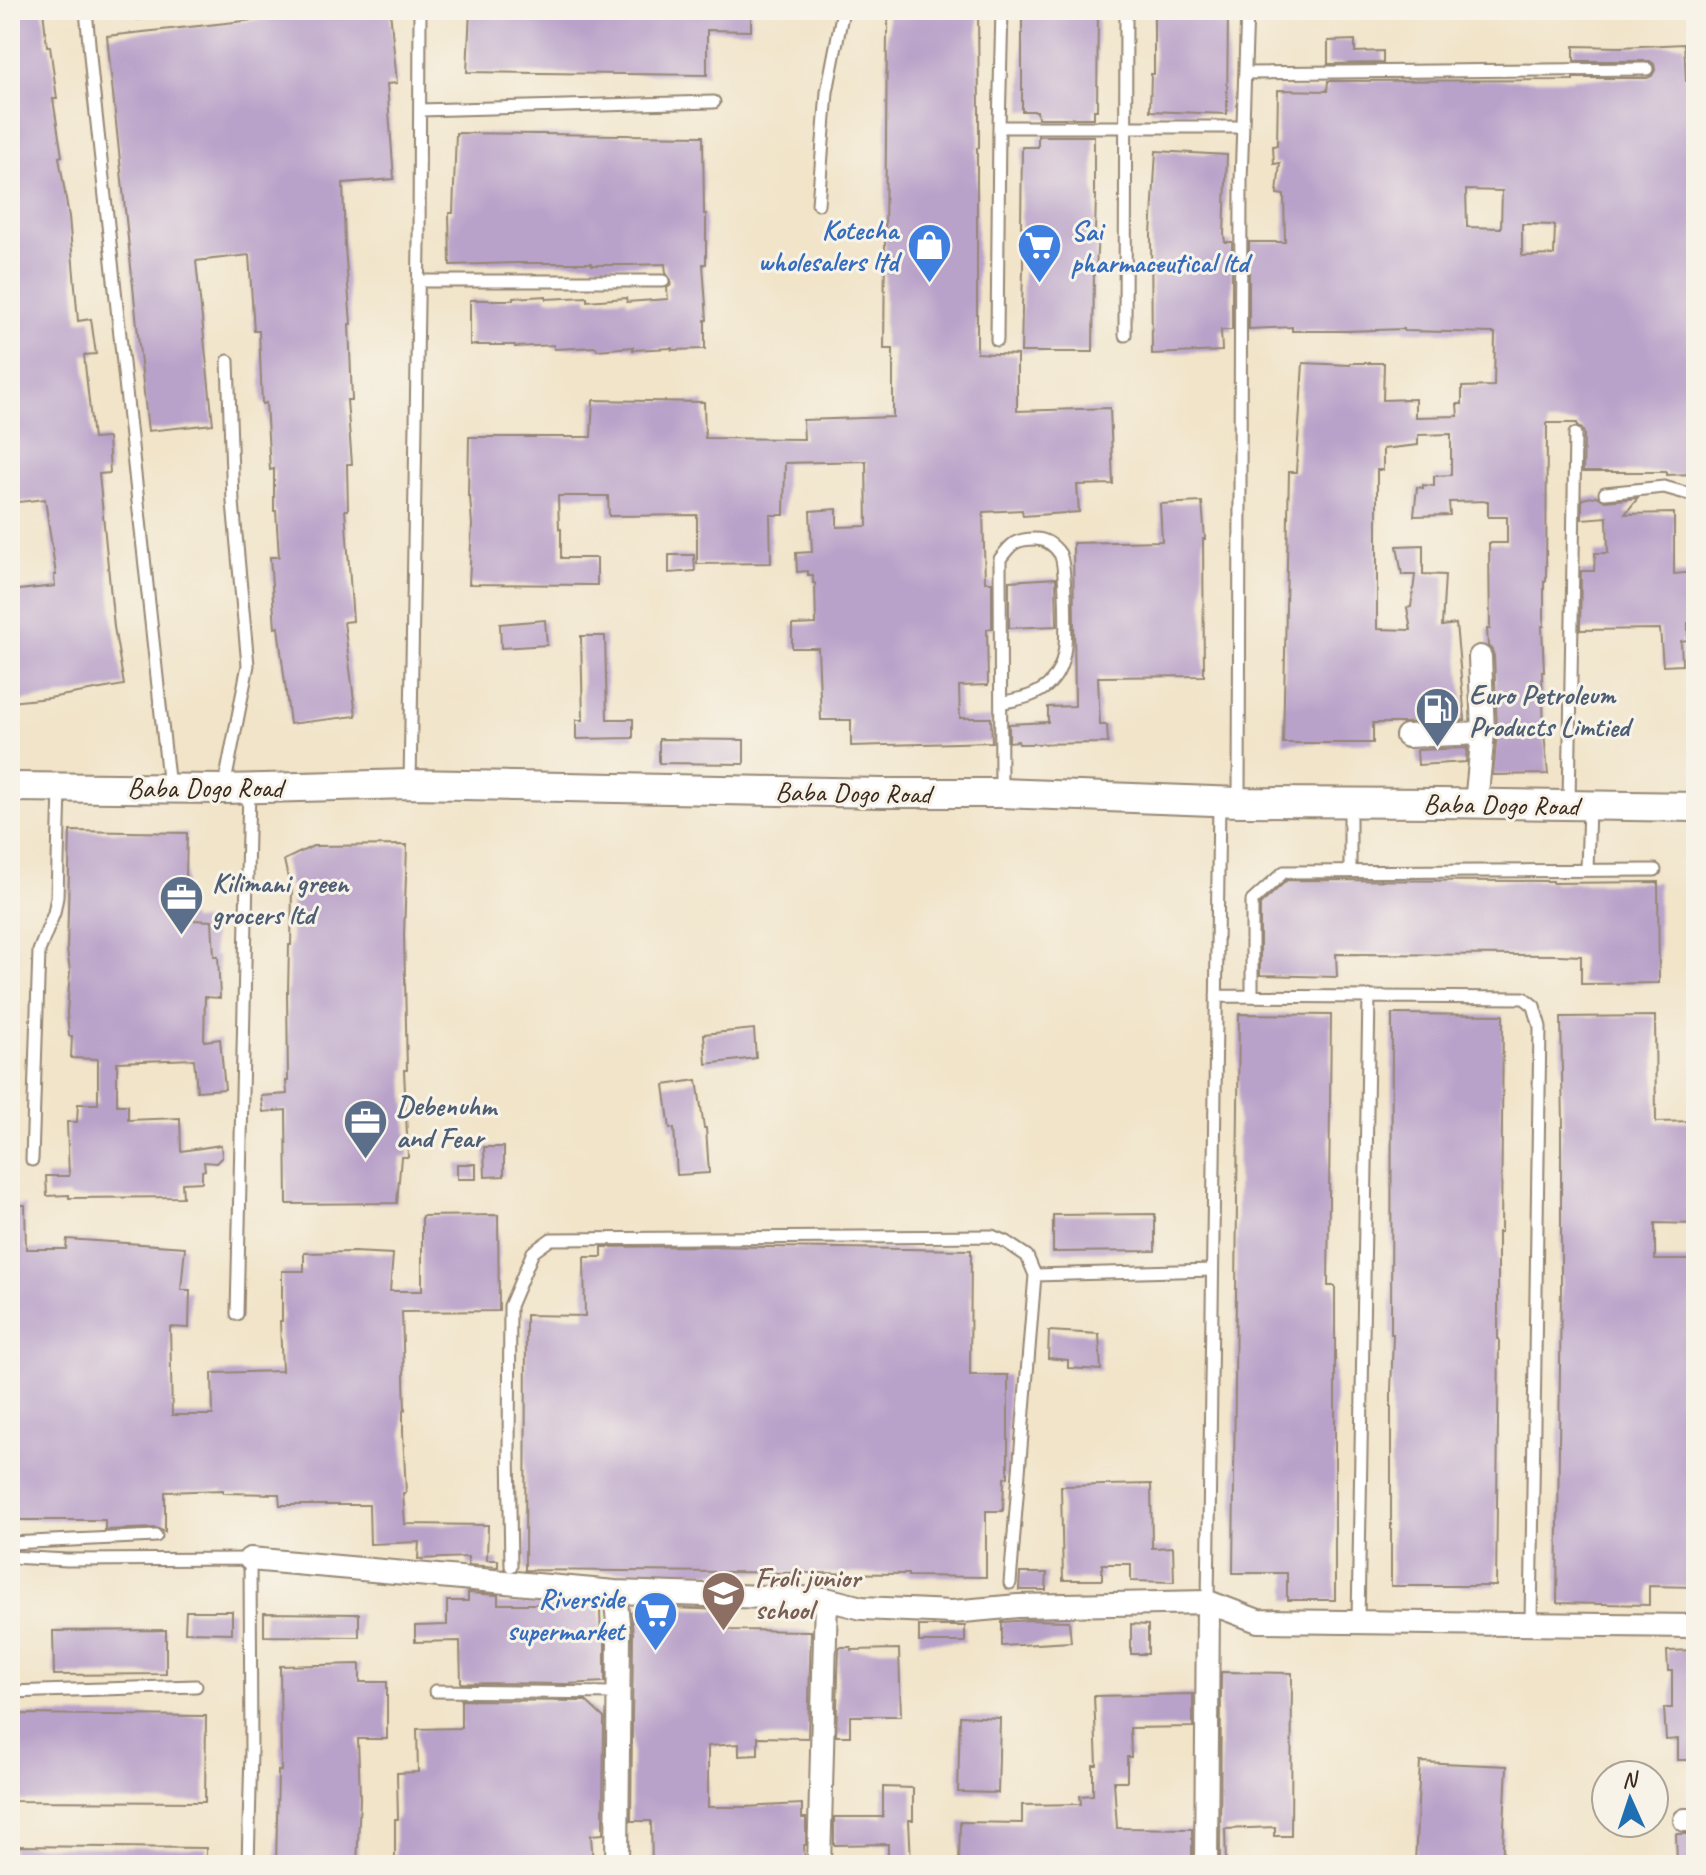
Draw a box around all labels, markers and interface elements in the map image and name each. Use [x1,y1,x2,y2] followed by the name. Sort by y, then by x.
[758,212,903,279] place label: Kotecha wholesalers ltd
[1071,213,1253,280] place label: Sai pharmaceutical ltd
[905,221,953,284] shop icon: Kotecha wholesalers ltd
[1016,222,1064,285] supermarket icon: Sai pharmaceutical ltd
[1469,677,1634,744] place label: Euro Petroleum Products Limtied
[1414,686,1462,749] fuel station icon: Euro Petroleum Products Limtied
[127,770,287,805] street label: Baba Dogo Road
[775,774,935,811] street label: Baba Dogo Road
[1423,786,1583,823] street label: Baba Dogo Road
[212,865,350,932] place label: Kilimani green grocers ltd
[157,874,205,937] office icon: Kilimani green grocers ltd
[396,1088,499,1155] place label: Debenuhm and Fear
[341,1097,389,1160] office icon: Debenuhm and Fear
[755,1560,863,1627] place label: Froli junior school
[700,1569,748,1632] school or university icon: Froli junior school
[507,1581,627,1648] place label: Riverside supermarket
[631,1590,679,1653] supermarket icon: Riverside supermarket
[1590,1759,1670,1839] north arrow
[1621,1766,1640,1794] text: N

